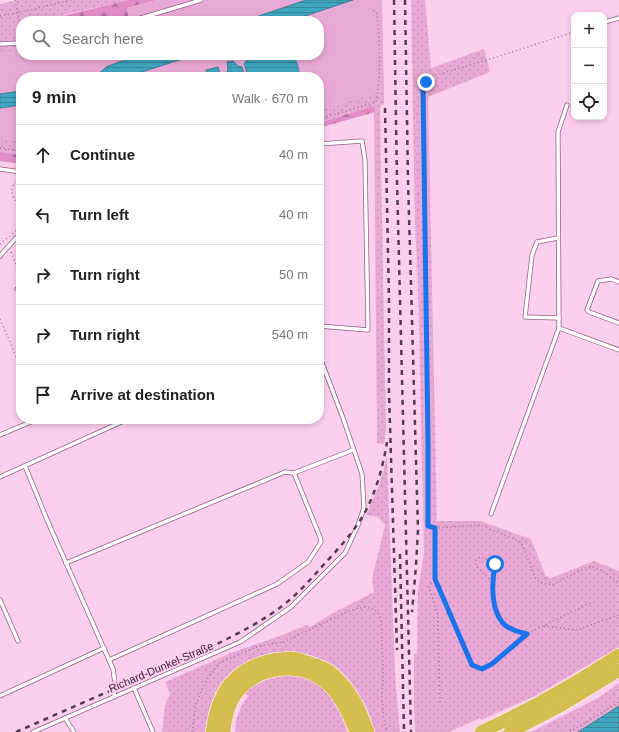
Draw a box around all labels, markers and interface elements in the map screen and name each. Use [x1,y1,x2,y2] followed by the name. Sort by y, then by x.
[571,12,607,120] map controls
[571,12,607,48] button: +
[16,16,324,60] search box
[30,27,52,49] icon: search
[62,30,144,47] text: Search here
[571,48,607,84] button: −
[417,73,435,91] route end
[571,84,607,120] button: locate
[32,88,76,107] text: 9 min
[232,91,308,106] text: Walk · 670 m
[32,144,54,166] icon: ahead
[70,146,135,163] text: Continue
[279,147,308,162] text: 40 m
[32,204,54,226] icon: left
[70,206,129,223] text: Turn left
[279,207,308,222] text: 40 m
[32,264,54,286] icon: right
[70,266,140,283] text: Turn right
[279,267,308,282] text: 50 m
[32,324,54,346] icon: right
[70,326,140,343] text: Turn right
[272,327,308,342] text: 540 m
[32,384,54,406] icon: arrive
[70,386,215,403] text: Arrive at destination
[486,555,504,573] route start
[107,640,215,694] street label: Richard-Dunkel-Straße

